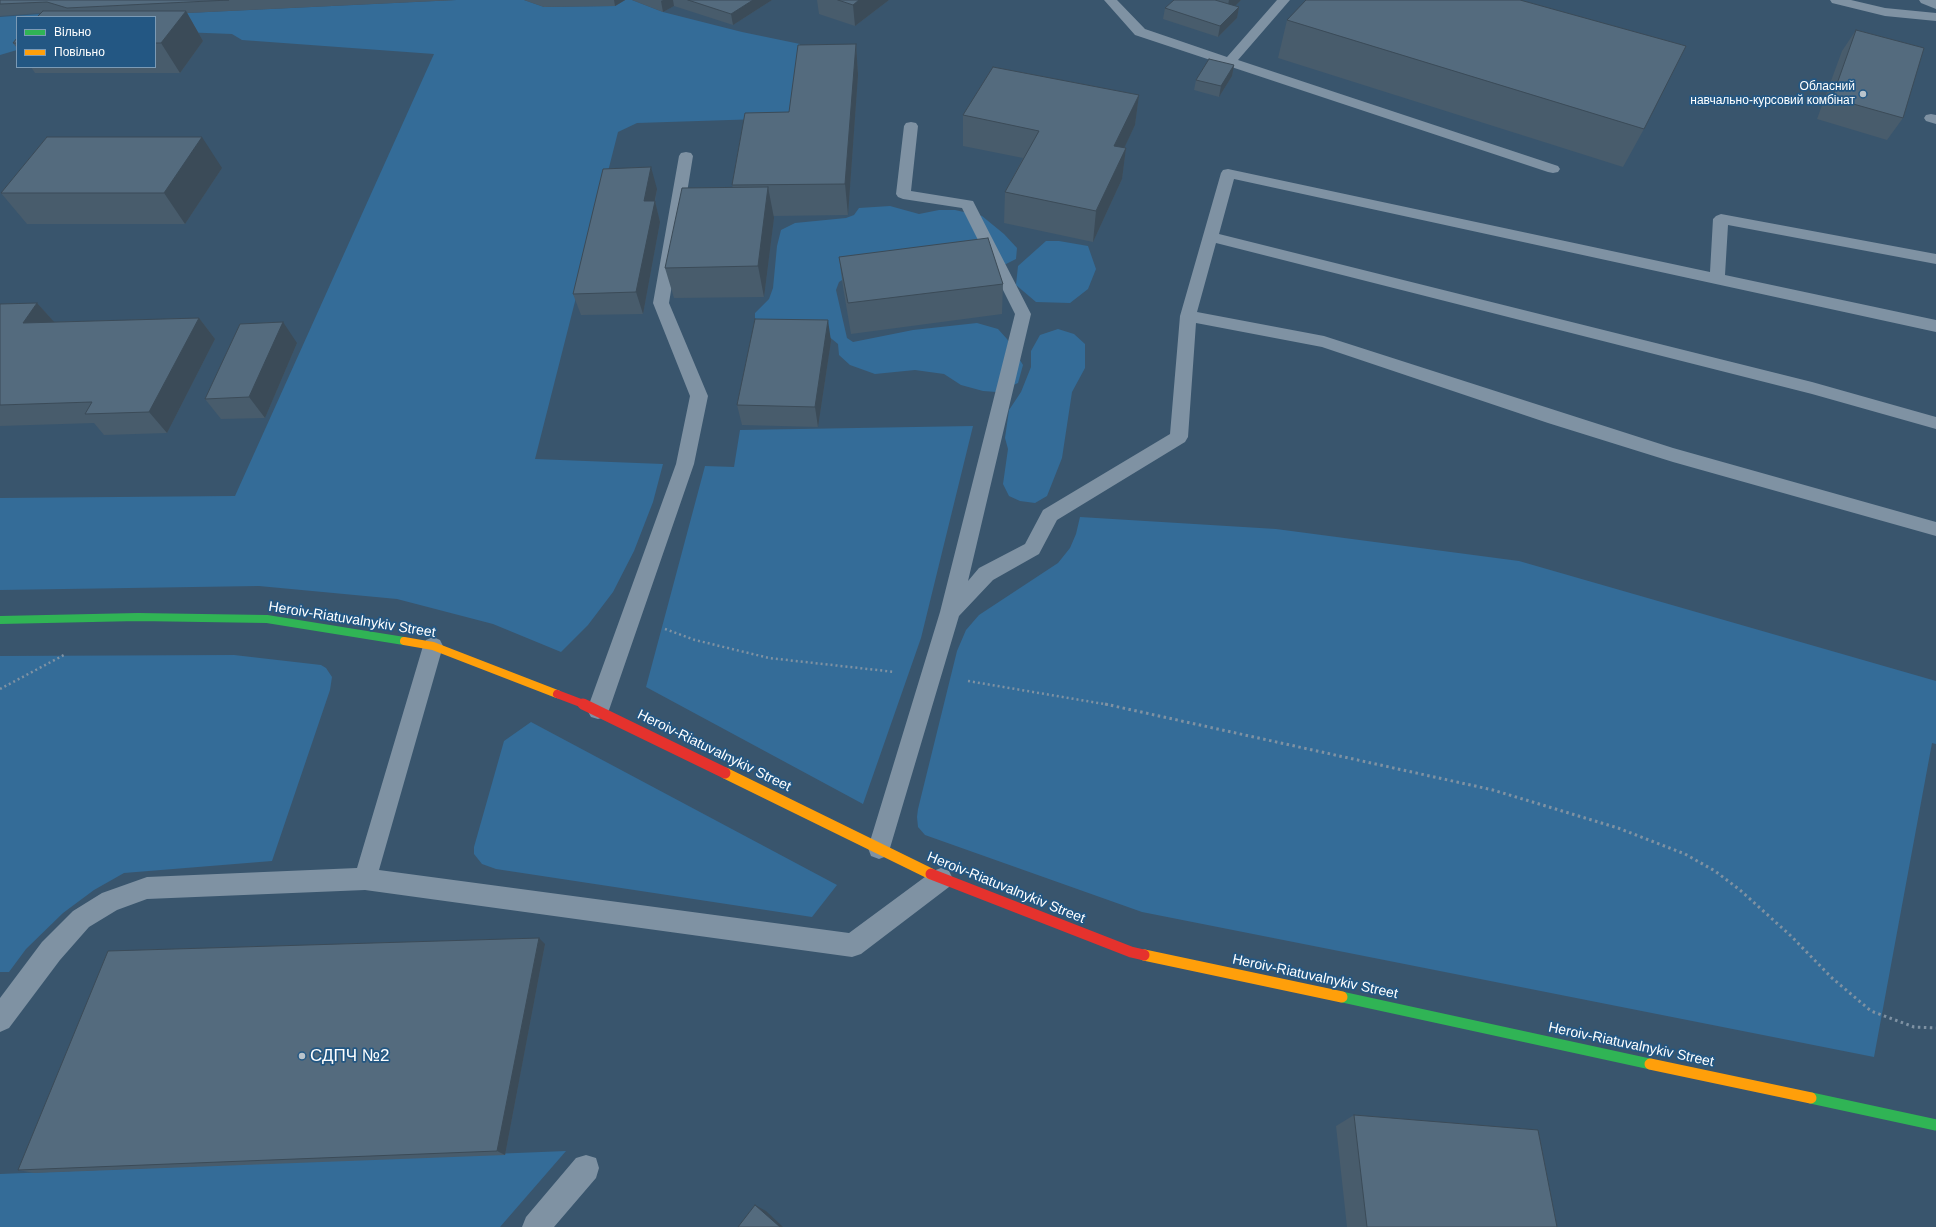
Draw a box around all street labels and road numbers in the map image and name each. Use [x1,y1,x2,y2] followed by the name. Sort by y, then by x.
[267,598,437,642] street label: Heroiv-Riatuvalnykiv Street
[634,706,794,796] street label: Heroiv-Riatuvalnykiv Street
[925,849,1087,927] street label: Heroiv-Riatuvalnykiv Street
[1231,951,1399,1003] street label: Heroiv-Riatuvalnykiv Street
[1547,1019,1715,1071] street label: Heroiv-Riatuvalnykiv Street

